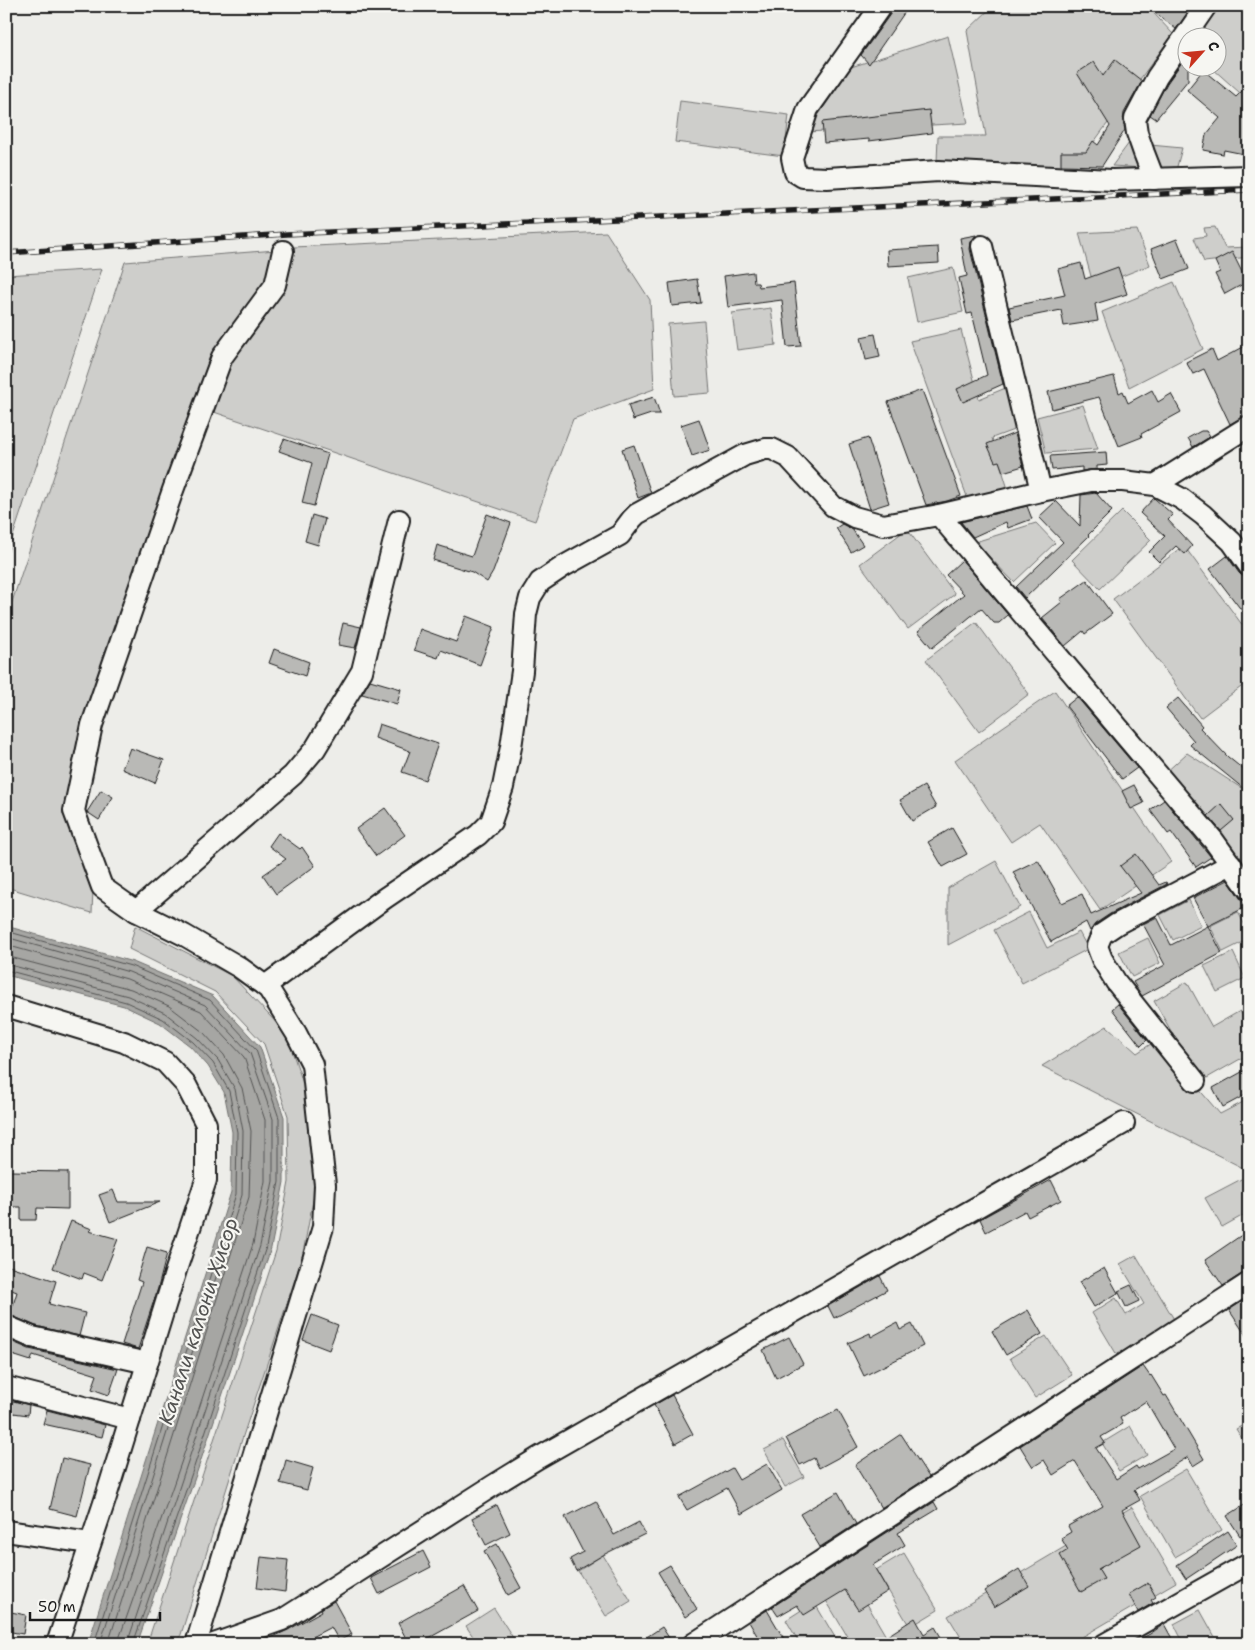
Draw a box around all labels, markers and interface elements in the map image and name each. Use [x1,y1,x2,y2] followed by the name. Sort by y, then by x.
[1178,28,1228,78] north arrow
[1204,38,1224,54] text: С
[152,1214,244,1428] water label: Канали калони Ҳисор
[30,1590,160,1622] scale bar
[38,1597,76,1617] text: 50 m

